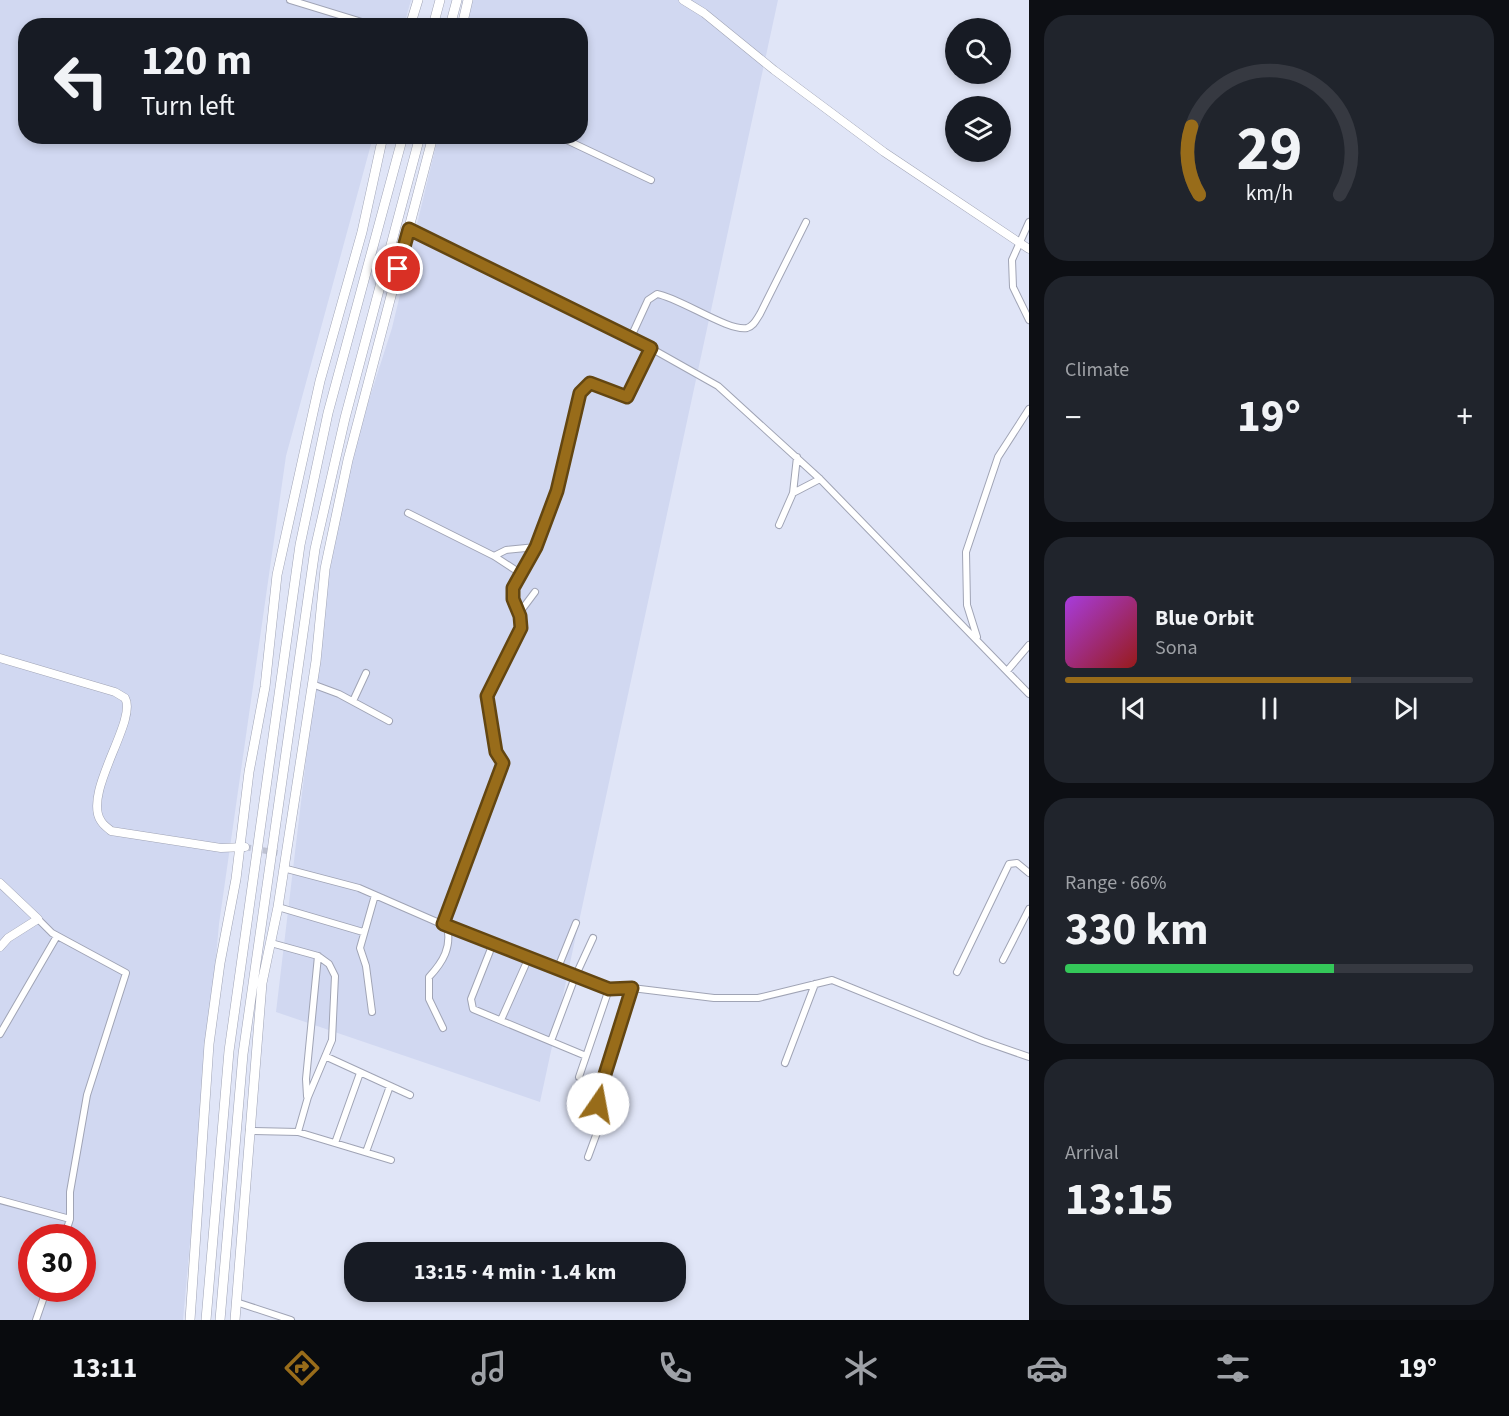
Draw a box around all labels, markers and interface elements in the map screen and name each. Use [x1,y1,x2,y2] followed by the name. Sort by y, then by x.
[945,18,1011,162] map controls
[945,18,1011,84] button: search
[141,31,252,91] text: 120 m
[42,42,120,120] icon: left
[141,87,235,126] text: Turn left
[945,96,1011,162] button: layers
[1236,105,1302,194] text: 29
[1245,178,1293,209] text: km/h
[372,243,423,294] pin
[381,252,414,285] icon: arrive
[1065,356,1129,384] text: Climate
[1237,385,1301,449] text: 19°
[1065,394,1081,441] text: −
[1457,394,1473,441] text: +
[1155,602,1254,634] text: Blue Orbit
[1155,634,1198,662] text: Sona
[1117,692,1150,725] icon: previous
[1253,692,1286,725] icon: pause
[1389,692,1422,725] icon: next
[1065,869,1166,897] text: Range · 66%
[1065,898,1209,962] text: 330 km
[566,1072,630,1136] position arrow
[1065,1139,1119,1167] text: Arrival
[1065,1168,1174,1232] text: 13:15
[18,1224,96,1302] speed limit sign: 30
[414,1256,616,1288] text: 13:15 · 4 min · 1.4 km
[281,1347,323,1389] icon: directions
[468,1347,510,1389] icon: music
[654,1347,696,1389] icon: phone
[840,1347,882,1389] icon: climate
[1026,1347,1068,1389] icon: car
[1212,1347,1254,1389] icon: filters
[72,1349,137,1388] text: 13:11
[1399,1349,1437,1388] text: 19°

